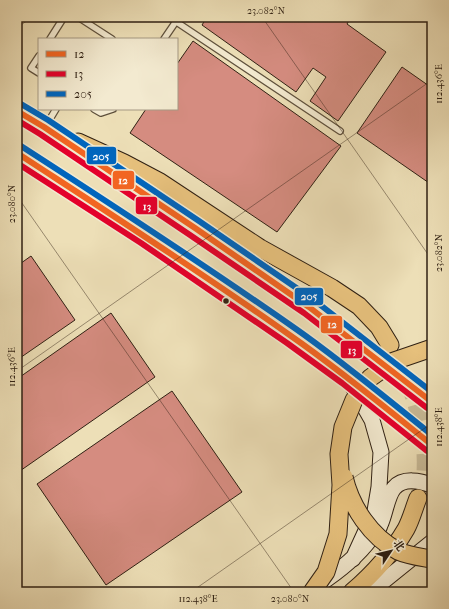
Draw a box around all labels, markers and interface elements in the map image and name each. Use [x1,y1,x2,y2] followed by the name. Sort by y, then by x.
[247,5,285,17] text: 23.082°N
[38,38,178,110] legend
[74,47,84,61] text: 12
[433,64,445,104] text: 112.436°E
[74,67,83,81] text: 13
[74,87,92,101] text: 205
[86,146,117,165] line badge: 205
[93,150,109,163] text: 205
[112,170,135,190] line badge: 12
[118,174,128,187] text: 12
[6,184,18,223] text: 23.080°N
[135,196,158,215] line badge: 13
[143,200,152,213] text: 13
[433,234,445,272] text: 23.082°N
[294,287,324,306] line badge: 205
[301,290,317,303] text: 205
[221,296,231,306] unlabelled marker
[320,315,343,334] line badge: 12
[327,318,337,331] text: 12
[340,340,363,359] line badge: 13
[348,344,357,357] text: 13
[6,347,18,387] text: 112.436°E
[433,407,445,447] text: 112.438°E
[371,531,411,571] north arrow
[390,537,407,554] text: 北
[178,593,218,605] text: 112.438°E
[271,593,310,605] text: 23.080°N

